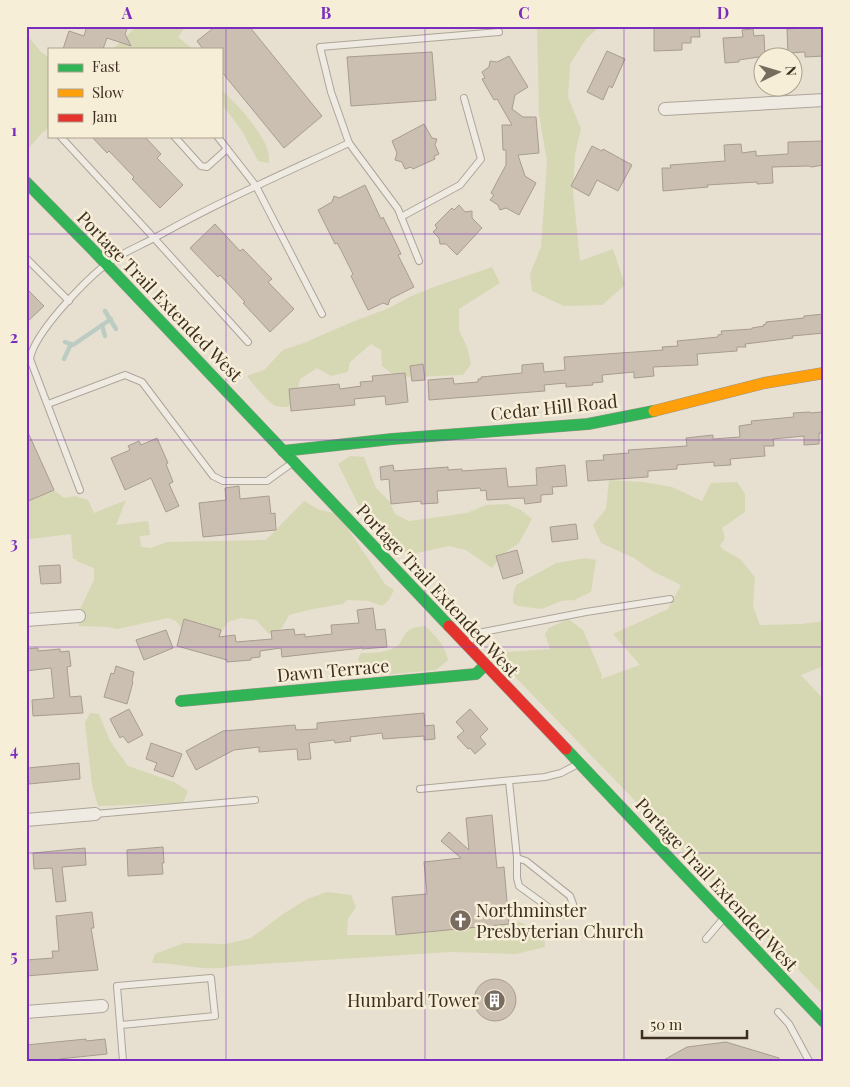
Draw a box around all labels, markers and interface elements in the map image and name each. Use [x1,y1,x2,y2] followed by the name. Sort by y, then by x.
[121,2,133,23] text: A
[321,2,332,23] text: B
[518,2,530,23] text: C
[717,2,729,23] text: D
[48,48,222,138] legend
[752,48,802,98] north arrow
[92,56,121,76] text: Fast
[782,65,801,77] text: N
[92,82,124,102] text: Slow
[91,106,118,126] text: Jam
[11,119,17,140] text: 1
[72,206,248,387] street label: Portage Trail Extended West
[10,326,18,347] text: 2
[489,388,619,426] street label: Cedar Hill Road
[351,498,525,682] street label: Portage Trail Extended West
[10,532,18,553] text: 3
[276,653,390,687] street label: Dawn Terrace
[10,739,18,760] text: 4
[630,792,804,976] street label: Portage Trail Extended West
[476,898,644,943] place label: Northminster Presbyterian Church
[448,908,472,932] church icon: Northminster Presbyterian Church
[10,945,18,966] text: 5
[347,988,479,1012] place label: Humbard Tower
[483,988,507,1012] building icon: Humbard Tower
[642,1007,748,1039] scale bar
[650,1014,683,1034] text: 50 m

